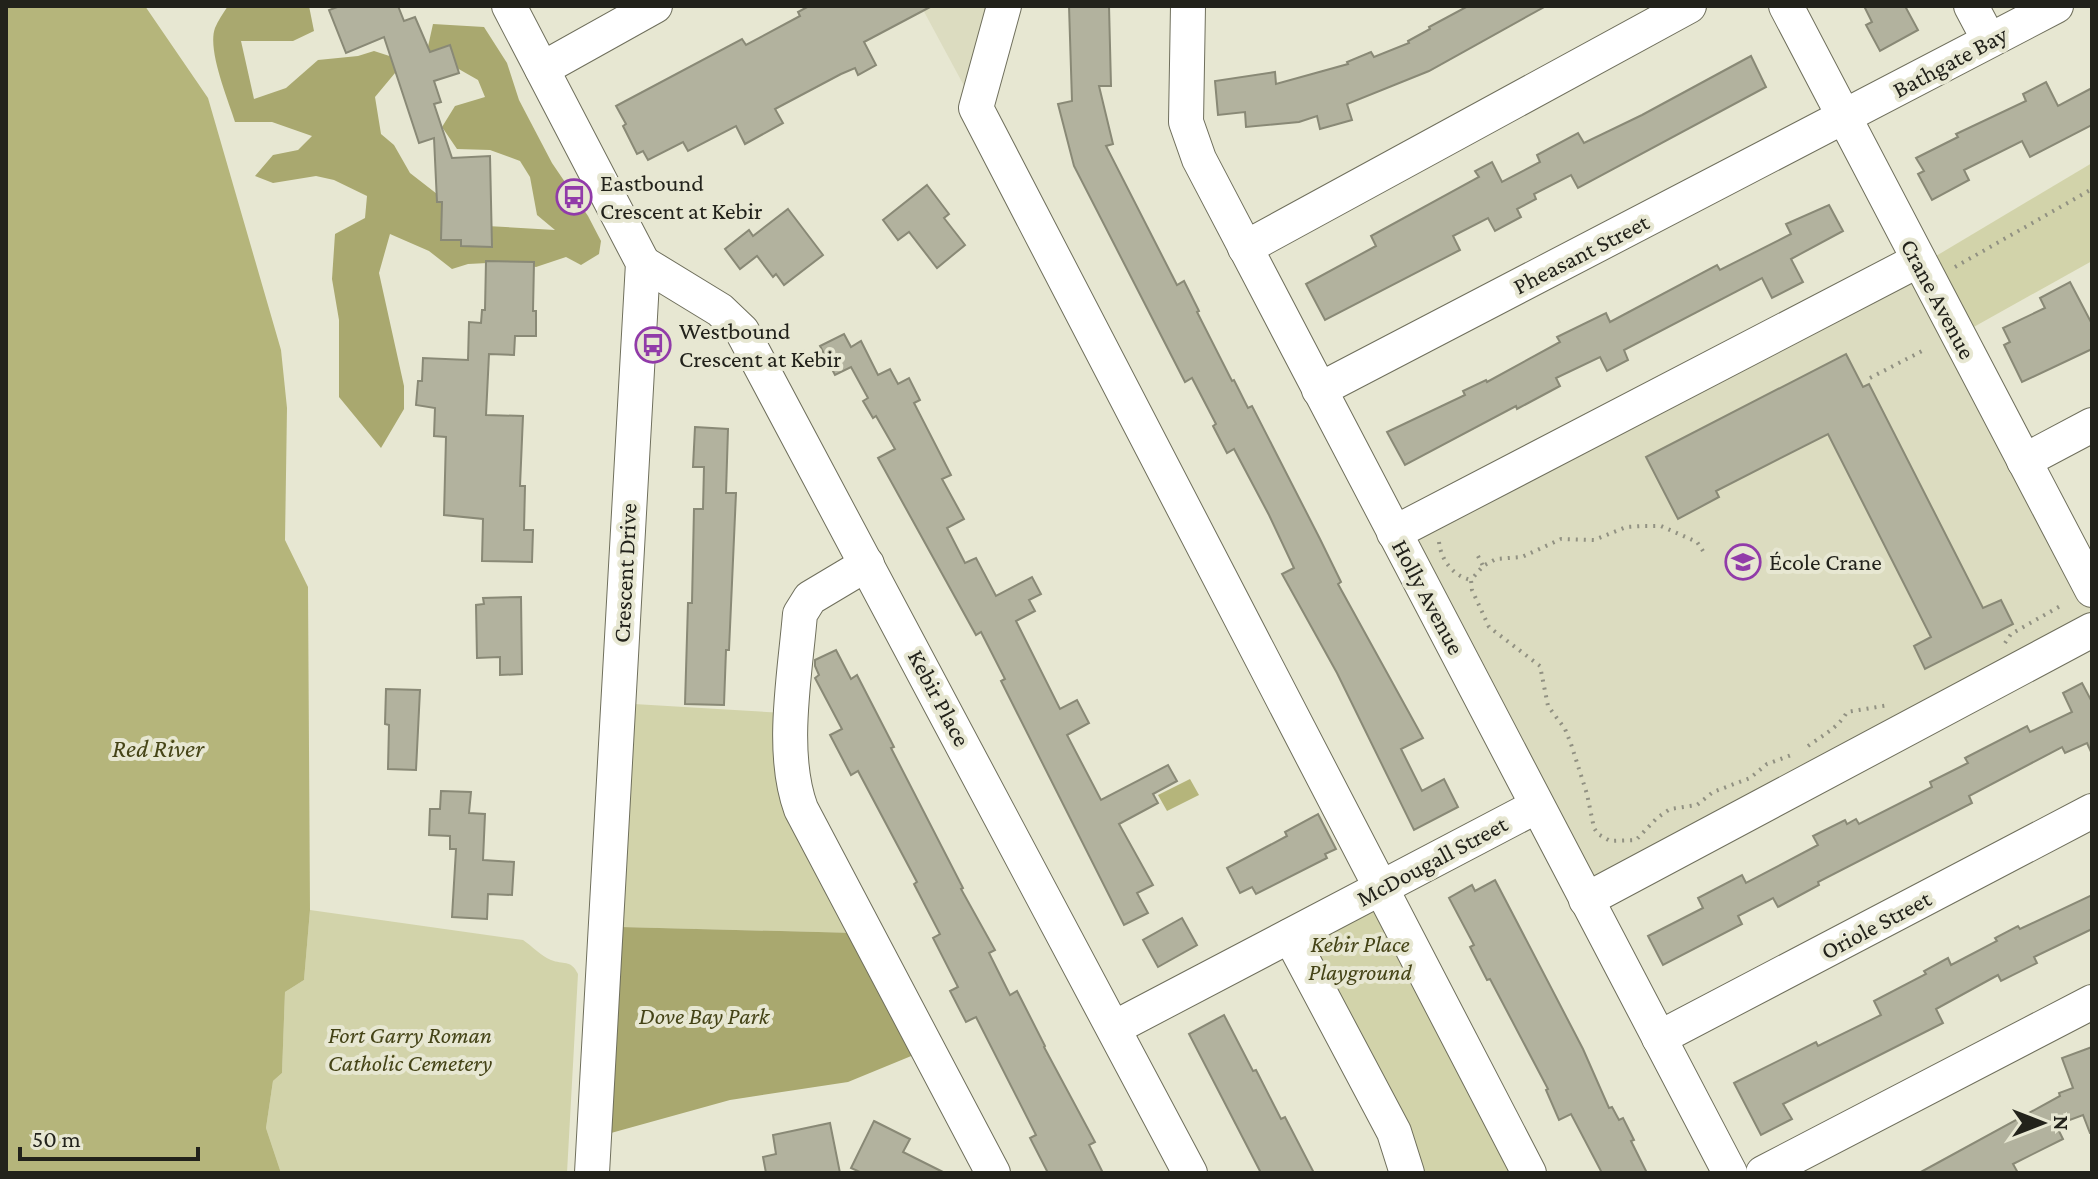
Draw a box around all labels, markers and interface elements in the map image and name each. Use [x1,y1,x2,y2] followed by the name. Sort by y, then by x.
[1888,20,2012,103] street label: Bathgate Bay
[600,169,763,224] place label: Eastbound Crescent at Kebir
[555,178,593,216] bus stop icon: Eastbound Crescent at Kebir
[1508,207,1654,299] street label: Pheasant Street
[1896,234,1981,363] street label: Crane Avenue
[679,317,842,372] place label: Westbound Crescent at Kebir
[634,326,672,364] bus stop icon: Westbound Crescent at Kebir
[607,502,642,644] street label: Crescent Drive
[1387,535,1470,659] street label: Holly Avenue
[1724,543,1762,581] school or university icon: École Crane
[1769,548,1882,575] place label: École Crane
[903,645,976,751] street label: Kebir Place
[112,734,205,763] water label: Red River
[1352,809,1513,912] street label: McDougall Street
[1816,884,1936,965] street label: Oriole Street
[1308,930,1412,985] park label: Kebir Place Playground
[639,1002,771,1029] park label: Dove Bay Park
[328,1021,492,1076] park label: Fort Garry Roman Catholic Cemetery
[2002,1083,2082,1163] north arrow
[20,1111,198,1161] scale bar
[2049,1116,2074,1131] text: N
[32,1125,81,1152] text: 50 m

